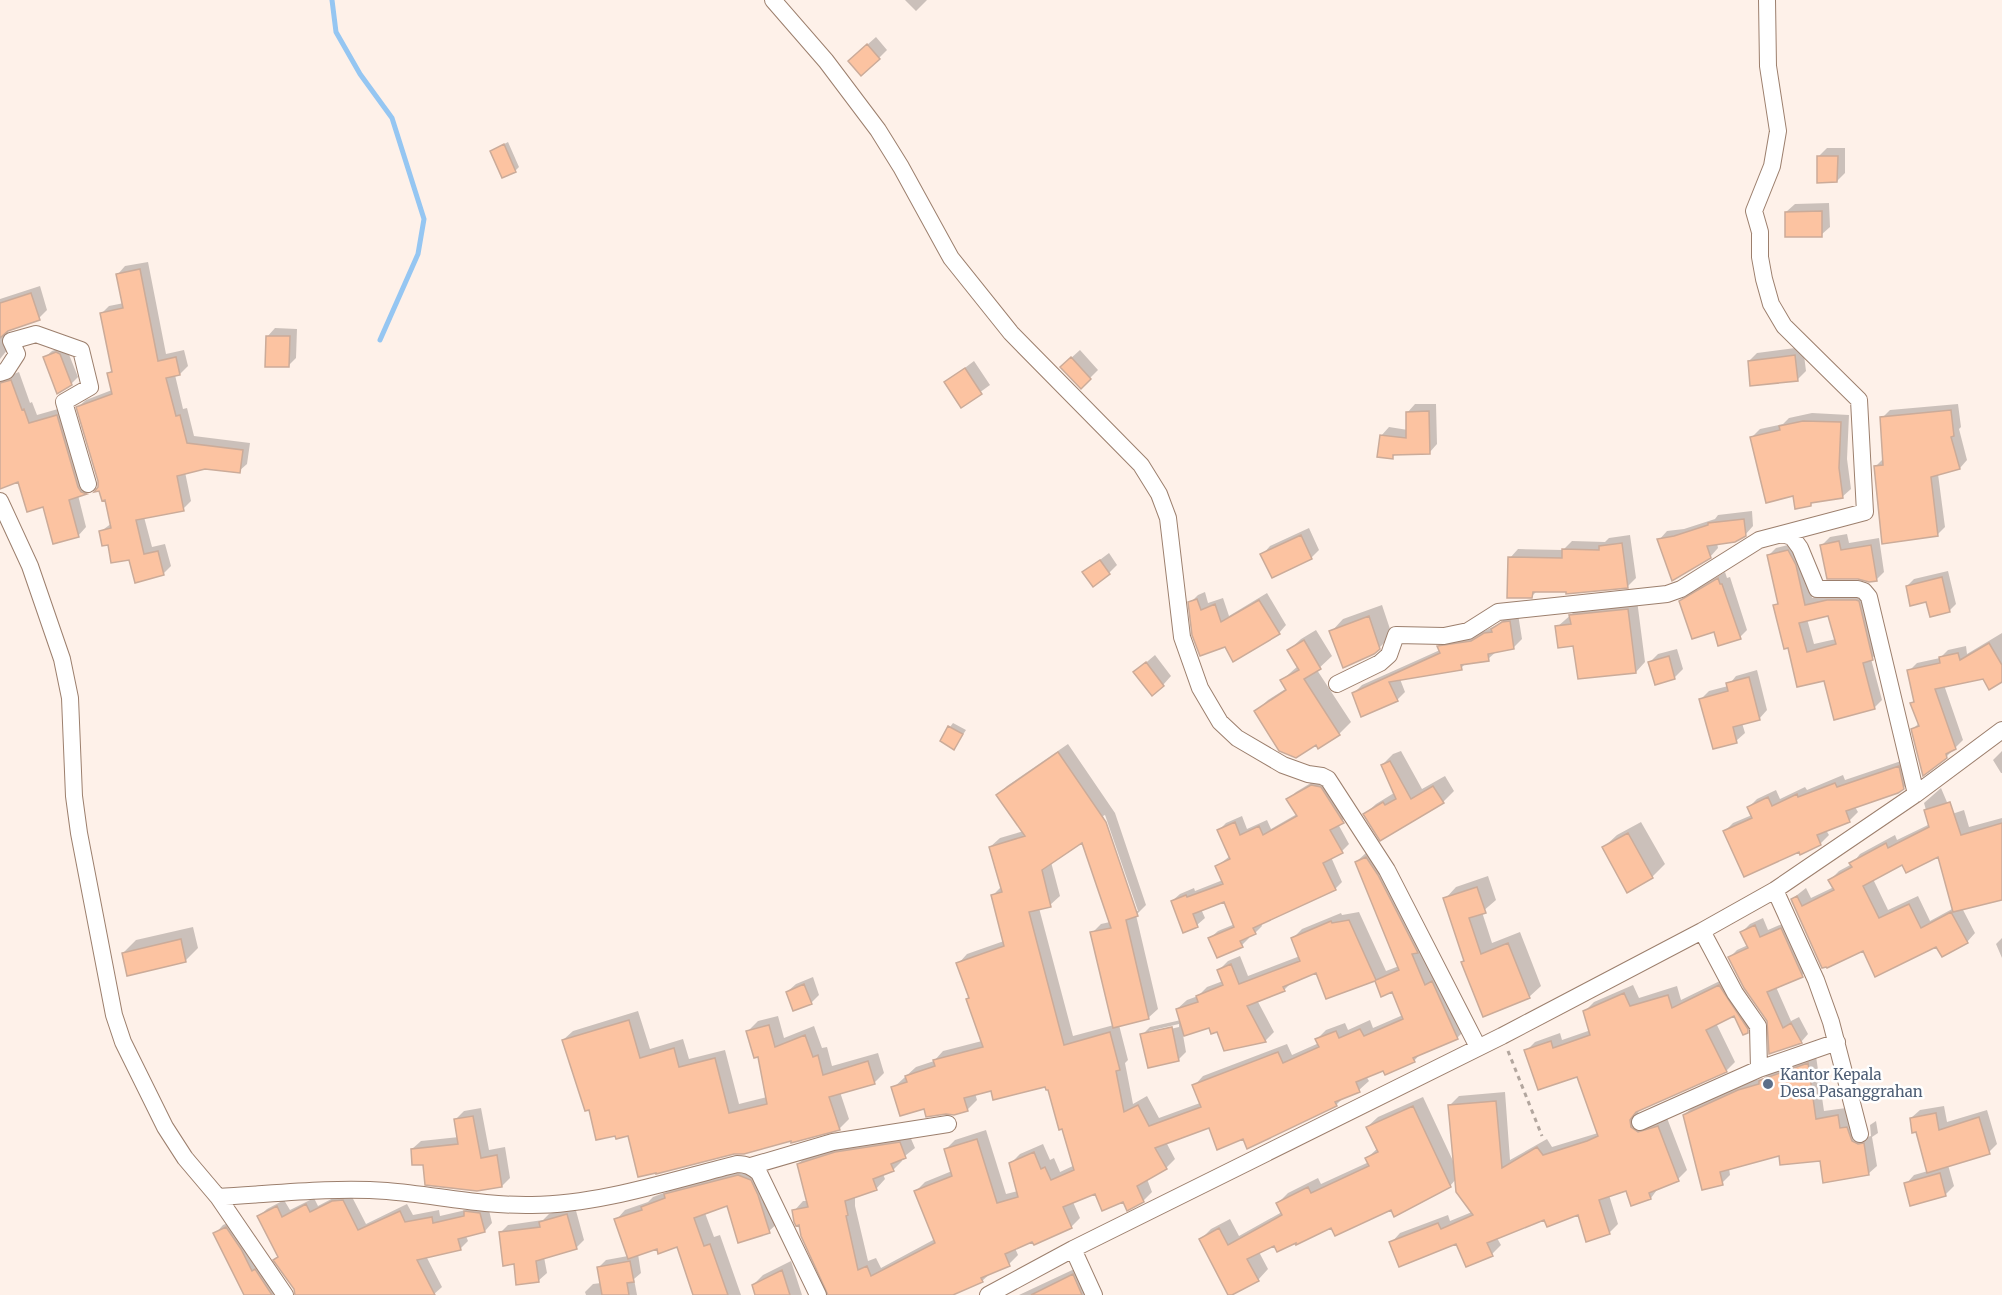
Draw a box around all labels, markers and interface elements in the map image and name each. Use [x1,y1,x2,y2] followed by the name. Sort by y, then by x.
[1780,1065,1923,1101] place label: Kantor Kepala Desa Pasanggrahan
[1761,1077,1775,1091] marker: Kantor Kepala Desa Pasanggrahan

